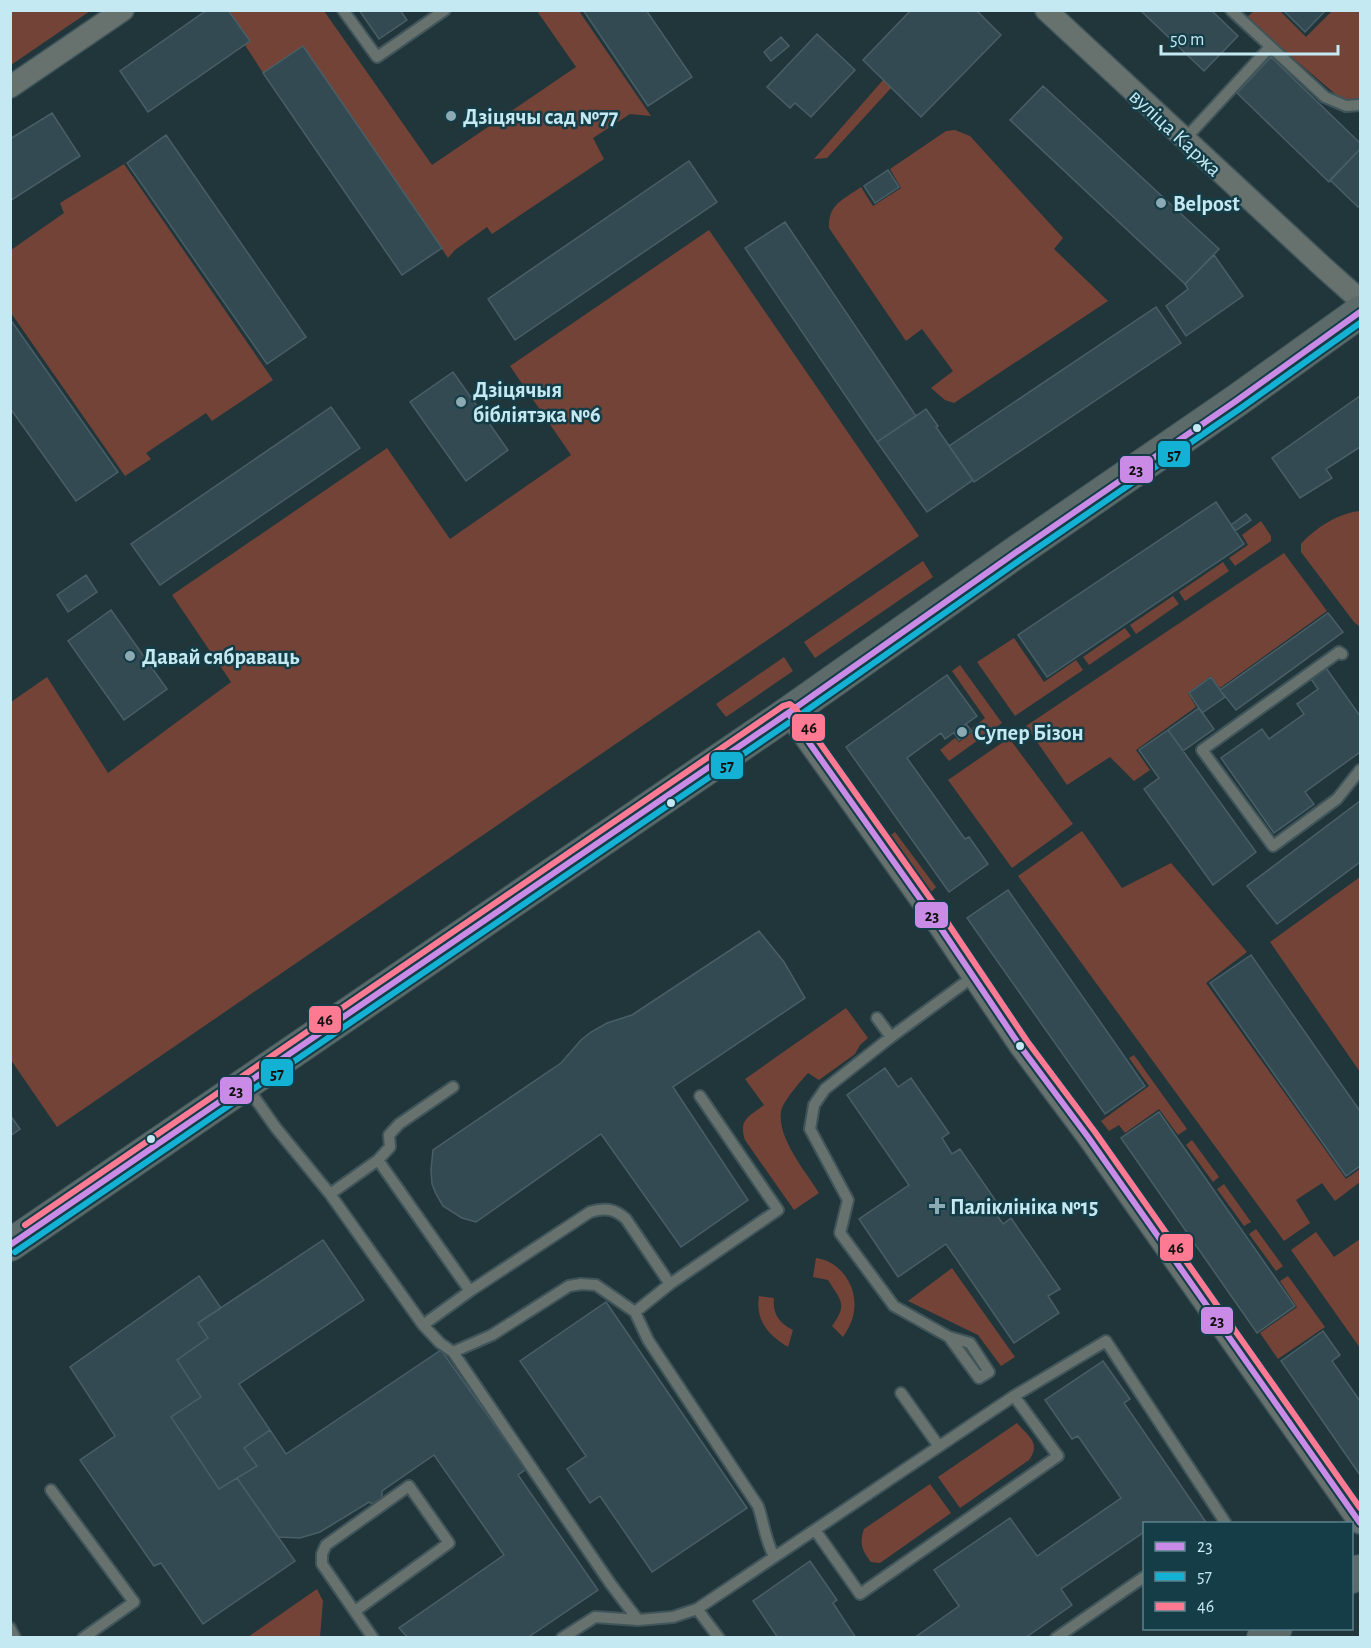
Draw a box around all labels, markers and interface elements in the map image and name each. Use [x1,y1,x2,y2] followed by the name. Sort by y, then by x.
[1161,18,1338,56] scale bar
[1170,31,1204,49] text: 50 m
[1125,85,1226,181] street label: вуліца Каржа
[463,106,618,128] place label: Дзіцячы сад №77
[444,109,458,123] marker: Дзіцячы сад №77
[1173,193,1240,215] place label: Belpost
[1154,196,1168,210] marker: Belpost
[473,379,601,426] place label: Дзіцячыя бібліятэка №6
[454,395,468,409] marker: Дзіцячыя бібліятэка №6
[1191,422,1203,434] unlabelled marker
[1157,440,1191,468] line badge: 57
[1167,447,1181,463] text: 57
[1119,455,1154,484] line badge: 23
[1129,462,1143,478] text: 23
[142,646,300,668] place label: Давай сябраваць
[123,649,137,663] marker: Давай сябраваць
[791,713,826,742] line badge: 46
[801,720,817,736] text: 46
[974,722,1084,745] place label: Супер Бізон
[955,725,969,739] marker: Супер Бізон
[710,751,744,780] line badge: 57
[720,758,734,774] text: 57
[665,797,677,809] unlabelled marker
[914,901,949,929] line badge: 23
[925,908,939,924] text: 23
[308,1005,342,1034] line badge: 46
[317,1012,333,1028] text: 46
[1014,1040,1026,1052] unlabelled marker
[260,1058,294,1087] line badge: 57
[270,1066,284,1082] text: 57
[219,1076,253,1105] line badge: 23
[229,1083,243,1099] text: 23
[145,1133,157,1145] unlabelled marker
[950,1196,1098,1218] place label: Паліклініка №15
[928,1197,946,1215] marker: Паліклініка №15
[1159,1233,1194,1262] line badge: 46
[1168,1240,1184,1256] text: 46
[1200,1306,1234,1335] line badge: 23
[1210,1313,1224,1329] text: 23
[1143,1522,1353,1630] legend
[1197,1538,1213,1556] text: 23
[1197,1568,1212,1586] text: 57
[1197,1598,1214,1616] text: 46

